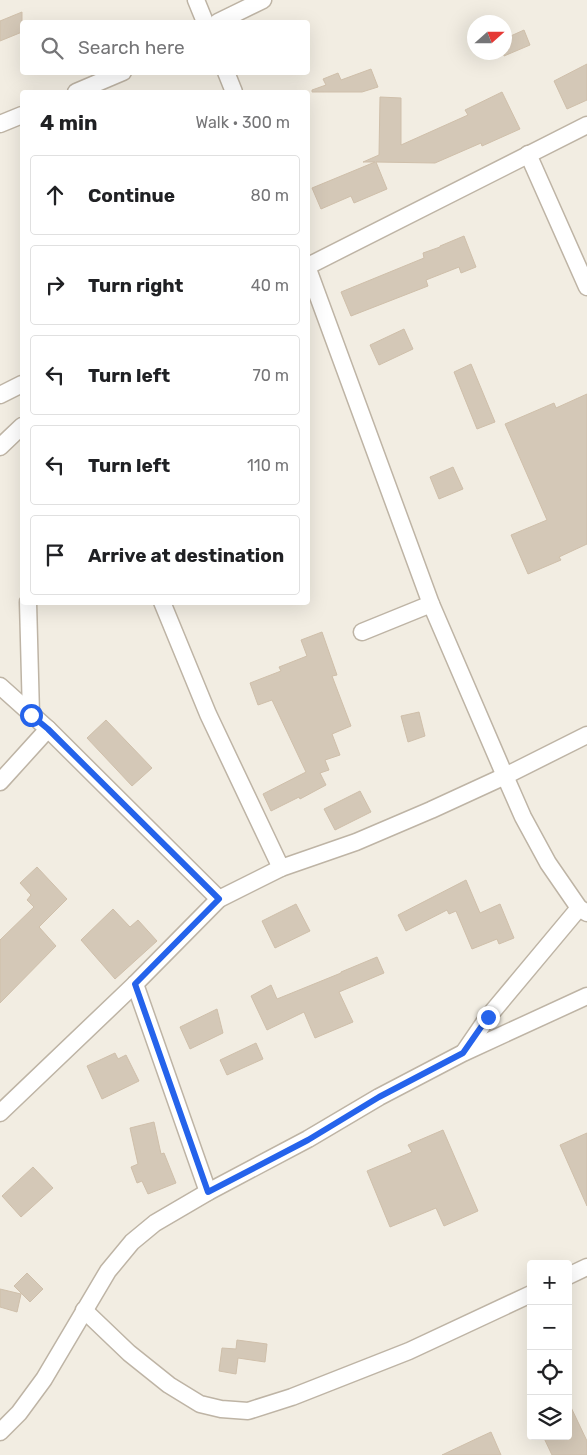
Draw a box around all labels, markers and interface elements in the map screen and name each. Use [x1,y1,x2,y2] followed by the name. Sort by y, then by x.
[467,15,512,60] north arrow
[20,20,310,75] search box
[38,34,66,62] icon: search
[78,36,185,59] text: Search here
[40,110,98,135] text: 4 min
[196,113,290,132] text: Walk · 300 m
[41,181,69,209] icon: ahead
[88,184,175,207] text: Continue
[251,186,289,205] text: 80 m
[41,271,69,299] icon: right
[88,274,183,297] text: Turn right
[251,276,289,295] text: 40 m
[41,361,69,389] icon: left
[88,364,170,387] text: Turn left
[252,366,289,385] text: 70 m
[41,451,69,479] icon: left
[88,454,170,477] text: Turn left
[247,456,289,475] text: 110 m
[41,541,69,569] icon: arrive
[88,544,284,567] text: Arrive at destination
[20,704,43,727] route start
[477,1006,500,1029] route end
[527,1260,572,1440] map controls
[527,1260,572,1305] button: +
[527,1305,572,1350] button: −
[527,1350,572,1395] button: locate
[527,1395,572,1440] button: layers

